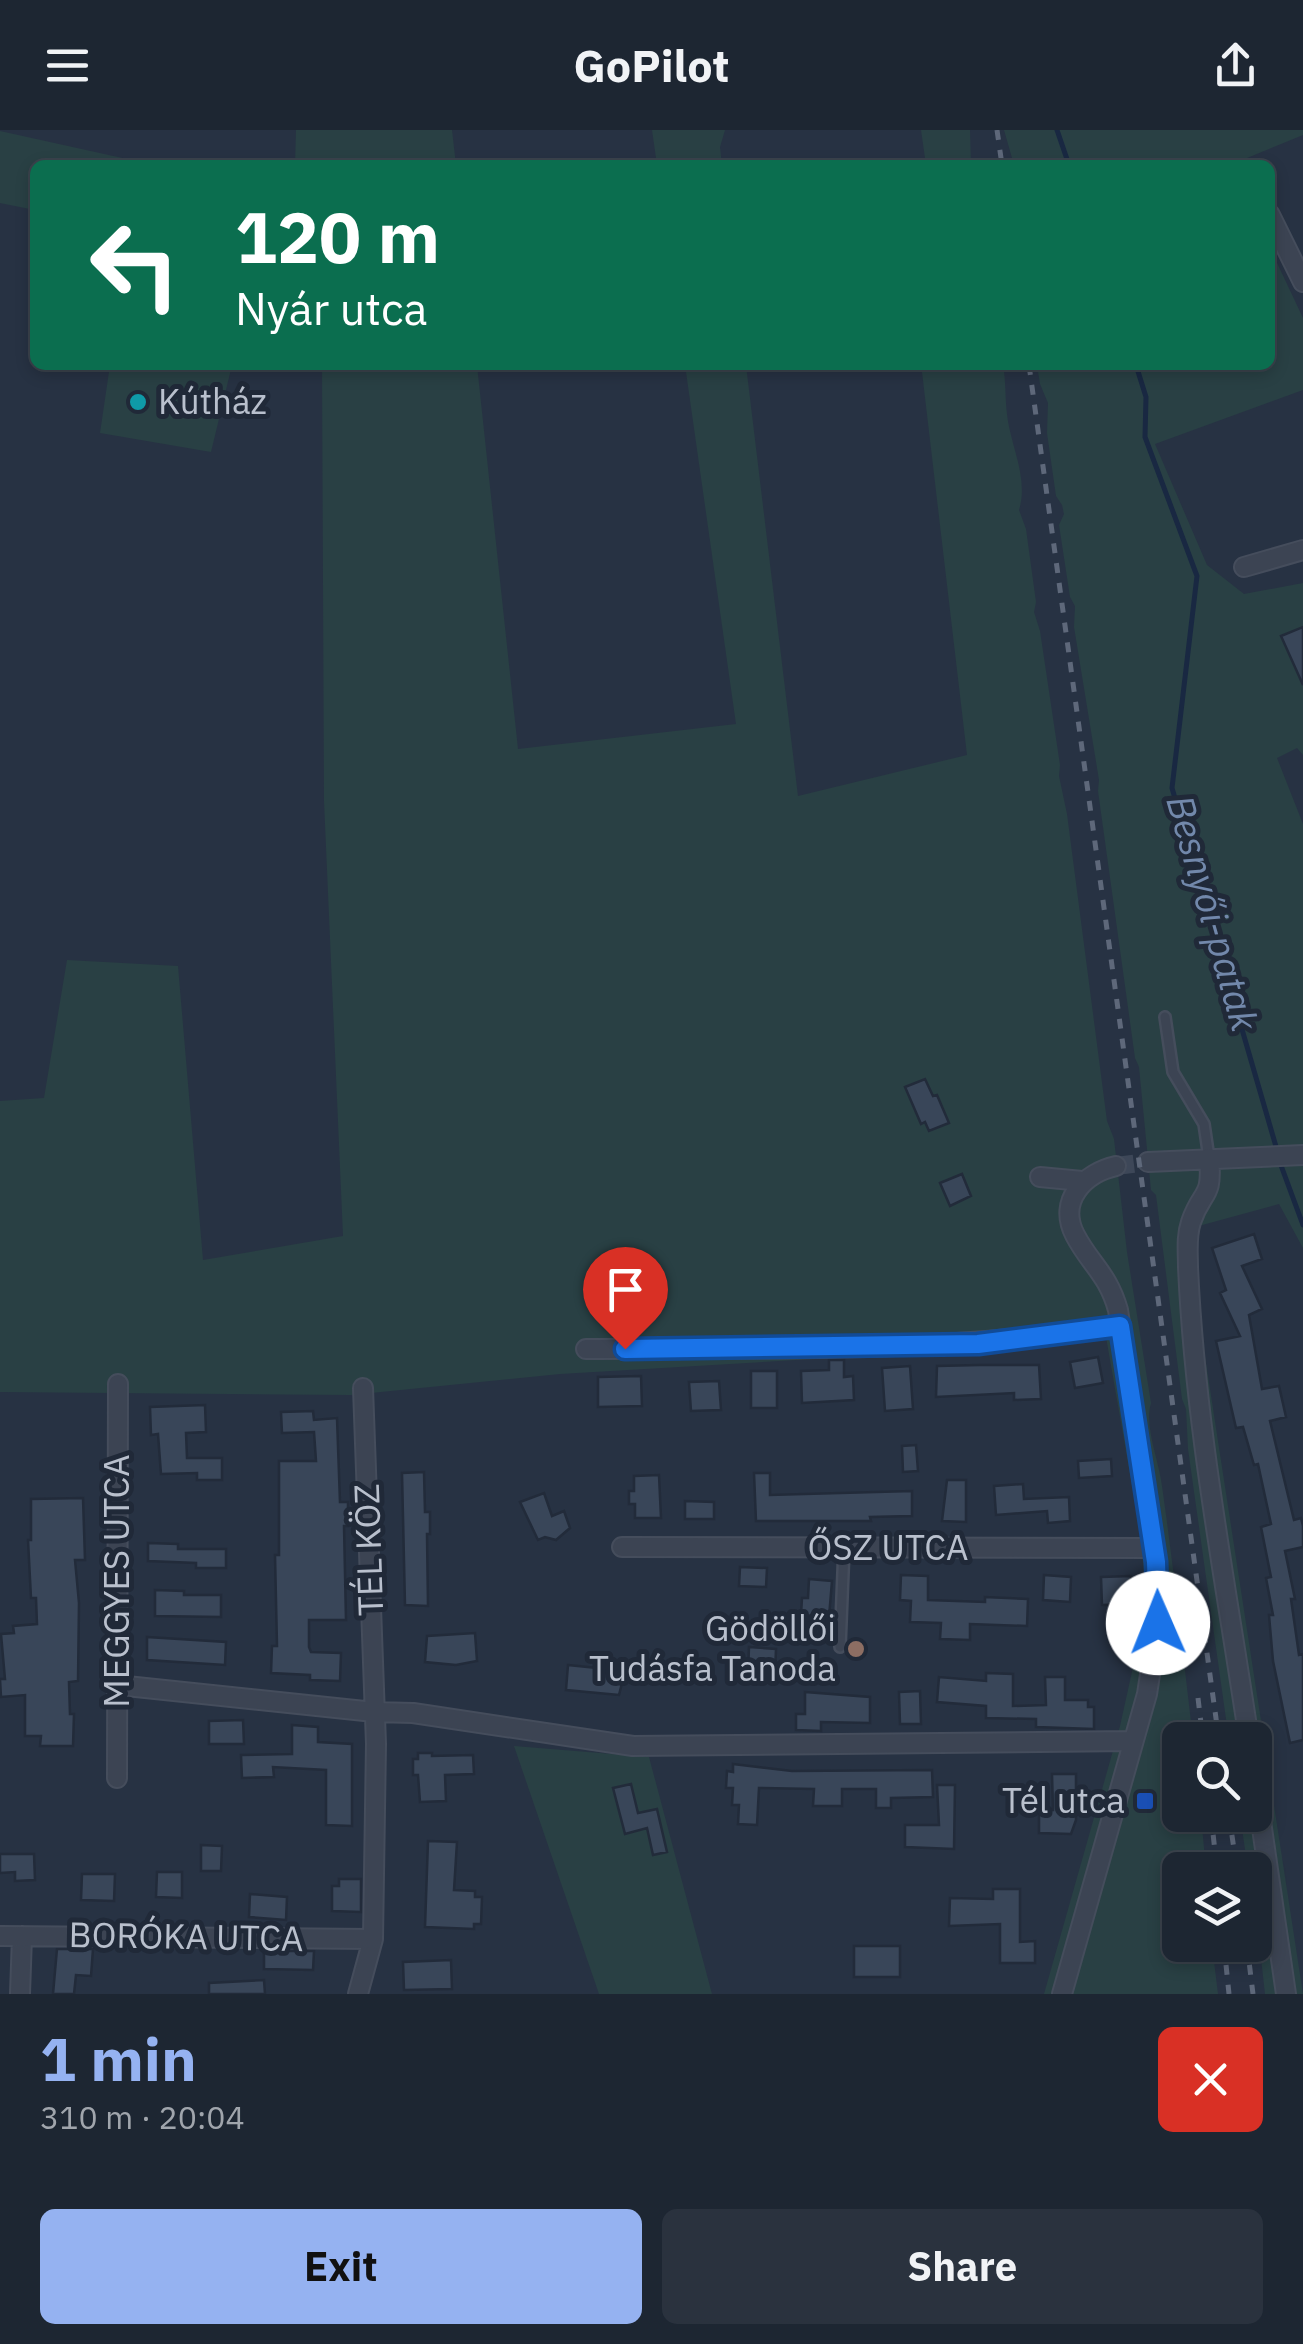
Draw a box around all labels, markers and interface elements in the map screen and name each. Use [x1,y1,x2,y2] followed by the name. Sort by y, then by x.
[573,36,730,94] text: GoPilot
[40,38,95,93] icon: menu
[1208,38,1263,93] icon: share
[235,191,440,282] text: 120 m
[70,200,200,330] icon: left
[235,279,428,337] text: Nyár utca
[158,378,267,424] place label: Kútház
[127,391,149,413] marker: Kútház
[1156,789,1271,1037] water label: Besnyői-patak
[583,1247,668,1350] pin
[598,1262,653,1317] icon: arrive
[93,1454,139,1708] street label: MEGGYES UTCA
[343,1483,393,1617] street label: TÉL KÖZ
[808,1524,968,1570] street label: ŐSZ UTCA
[1106,1571,1210,1675] position arrow
[589,1605,836,1691] place label: Gödöllői Tudásfa Tanoda
[845,1638,867,1660] marker: Gödöllői Tudásfa Tanoda
[1162,1722,1272,1962] map controls
[1162,1722,1272,1832] button: search
[1002,1777,1125,1823] place label: Tél utca
[1134,1790,1156,1812] marker: Tél utca
[1162,1852,1272,1962] button: layers
[68,1911,304,1961] street label: BORÓKA UTCA
[40,2019,197,2098] text: 1 min
[1158,2027,1263,2132] button: close
[40,2096,245,2138] text: 310 m · 20:04
[40,2209,642,2324] button: Exit
[662,2209,1263,2324] button: Share

